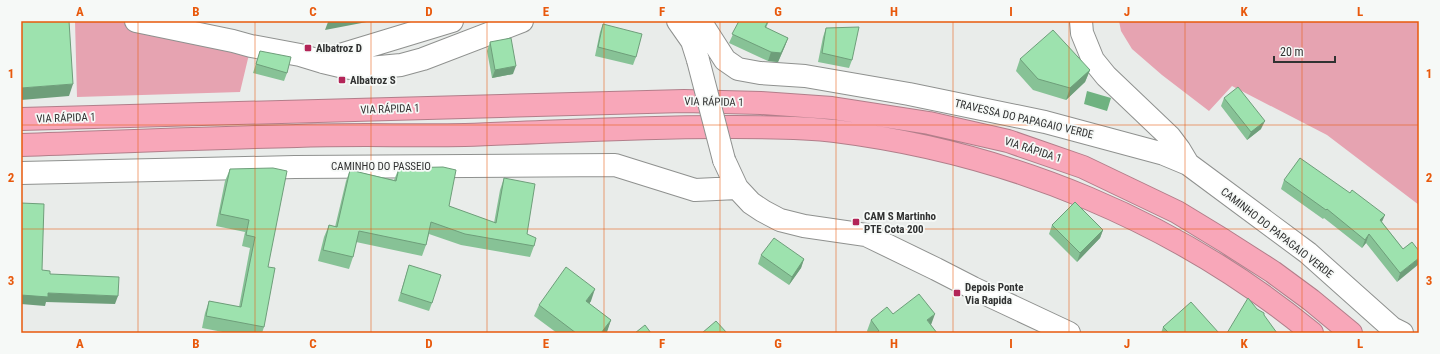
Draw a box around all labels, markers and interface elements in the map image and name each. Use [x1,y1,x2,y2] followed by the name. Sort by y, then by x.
[76,4,84,19] text: A
[192,4,200,19] text: B
[309,4,317,19] text: C
[425,4,433,19] text: D
[543,4,550,19] text: E
[659,4,665,19] text: F
[774,4,782,19] text: G
[890,4,898,19] text: H
[1009,4,1013,19] text: I
[1124,4,1130,19] text: J
[1240,4,1248,19] text: K
[1357,4,1363,19] text: L
[1274,38,1335,64] scale bar
[316,42,362,55] place label: Albatroz D
[303,43,313,53] marker: Albatroz D
[1280,45,1304,59] text: 20 m
[8,66,14,81] text: 1
[1426,66,1432,81] text: 1
[350,74,396,87] place label: Albatroz S
[337,75,347,85] marker: Albatroz S
[684,95,744,109] street label: VIA RÁPIDA 1
[953,97,1095,141] street label: TRAVESSA DO PAPAGAIO VERDE
[360,101,420,117] street label: VIA RÁPIDA 1
[36,110,96,126] street label: VIA RÁPIDA 1
[1003,135,1063,165] street label: VIA RÁPIDA 1
[331,160,431,173] street label: CAMINHO DO PASSEIO
[8,170,15,185] text: 2
[1426,170,1433,185] text: 2
[1218,185,1336,281] street label: CAMINHO DO PAPAGAIO VERDE
[864,210,937,236] place label: CAM S Martinho PTE Cota 200
[851,217,861,227] marker: CAM S Martinho PTE Cota 200
[8,273,14,288] text: 3
[1426,273,1432,288] text: 3
[965,281,1023,307] place label: Depois Ponte Via Rapida
[952,288,962,298] marker: Depois Ponte Via Rapida
[76,336,84,351] text: A
[192,336,200,351] text: B
[309,336,317,351] text: C
[425,336,433,351] text: D
[543,336,550,351] text: E
[659,336,665,351] text: F
[774,336,782,351] text: G
[890,336,898,351] text: H
[1009,336,1013,351] text: I
[1124,336,1130,351] text: J
[1240,336,1248,351] text: K
[1357,336,1363,351] text: L

